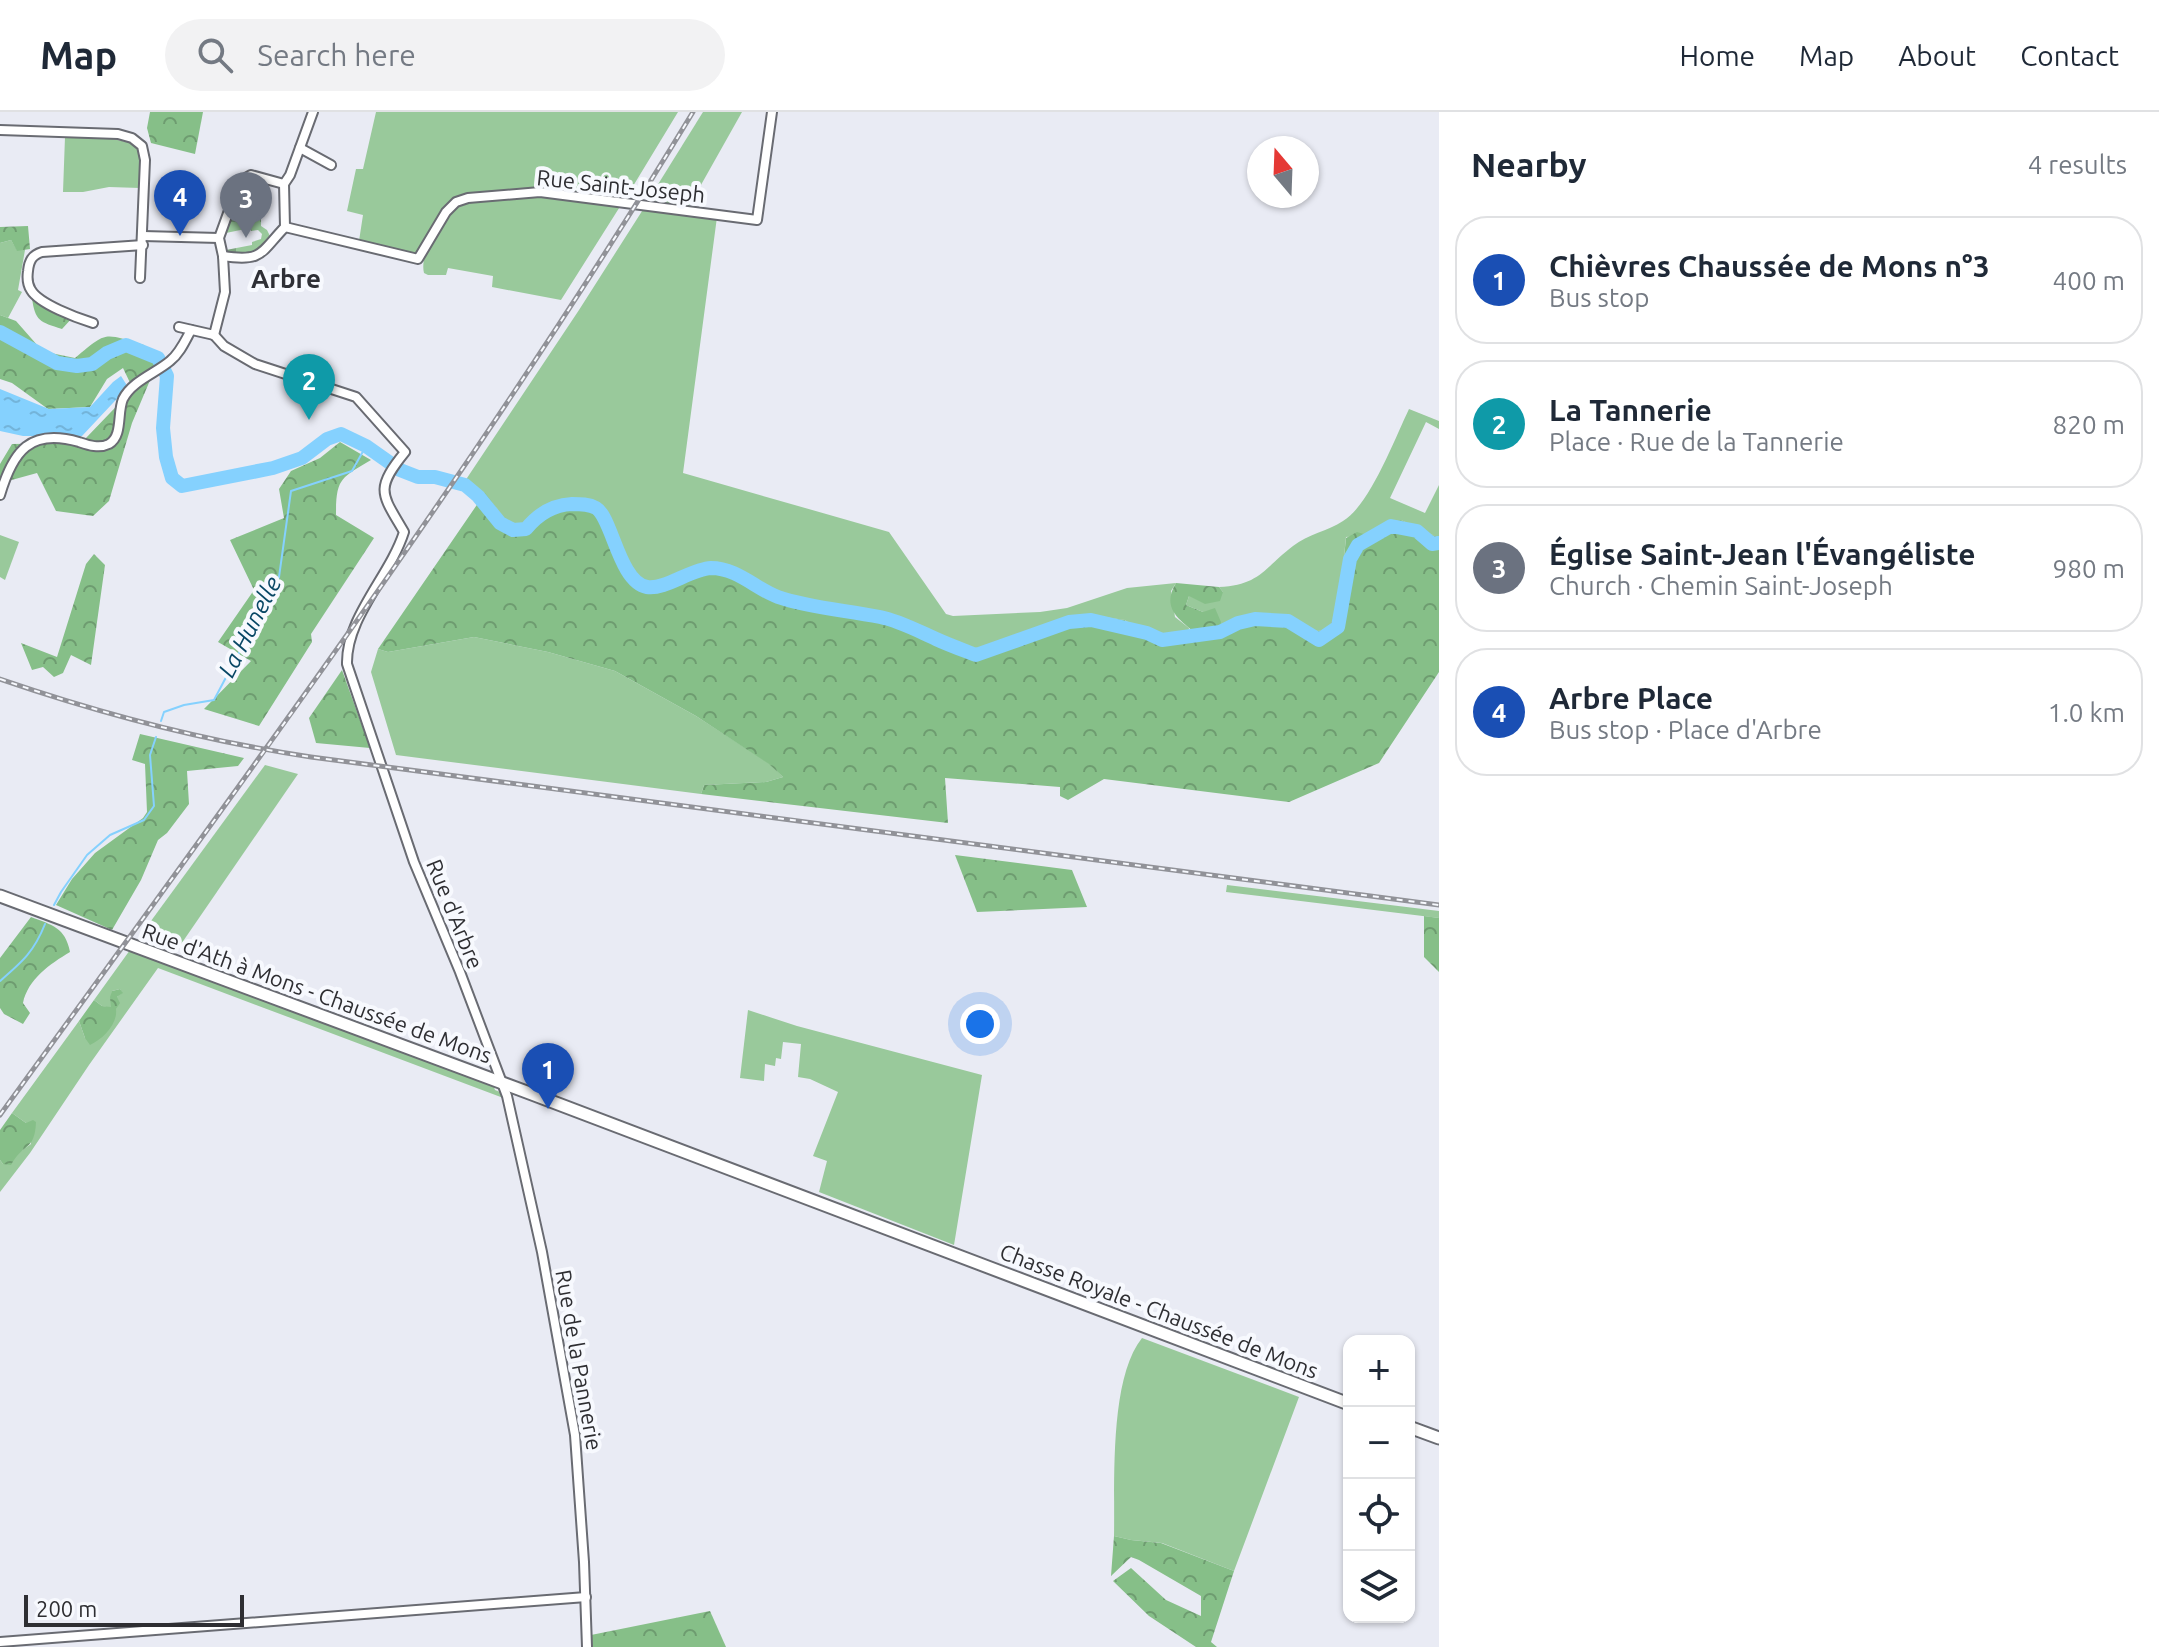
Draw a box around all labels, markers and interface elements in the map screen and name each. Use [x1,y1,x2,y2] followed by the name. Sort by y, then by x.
[165,19,725,91] search box
[193,33,237,77] icon: search
[40,34,117,76] text: Map
[257,38,416,72] text: Search here
[1680,40,1755,71] text: Home
[1799,40,1854,71] text: Map
[1898,40,1976,71] text: About
[2020,40,2119,71] text: Contact
[1247,136,1319,208] north arrow
[1471,145,1586,183] text: Nearby
[2028,150,2127,179] text: 4 results
[536,164,706,207] street label: Rue Saint-Joseph
[154,170,206,236] pin: 4
[220,172,272,238] pin: 3
[1549,249,1990,283] text: Chièvres Chaussée de Mons n°3
[251,264,321,293] district label: Arbre
[1492,266,1506,295] text: 1
[2053,266,2125,295] text: 400 m
[1549,283,1649,312] text: Bus stop
[283,354,335,420] pin: 2
[1549,393,1712,427] text: La Tannerie
[1492,410,1506,439] text: 2
[2053,410,2125,439] text: 820 m
[1549,427,1844,456] text: Place · Rue de la Tannerie
[1549,537,1976,571] text: Église Saint-Jean l'Évangéliste
[1492,554,1506,583] text: 3
[2053,554,2125,583] text: 980 m
[1549,571,1893,600] text: Church · Chemin Saint-Joseph
[213,572,286,682] water label: La Hunelle
[1549,681,1713,715] text: Arbre Place
[1492,698,1506,727] text: 4
[2048,698,2125,727] text: 1.0 km
[1549,715,1822,744] text: Bus stop · Place d'Arbre
[422,855,489,972] street label: Rue d'Arbre
[139,917,495,1068] street label: Rue d'Ath à Mons - Chaussée de Mons
[960,1004,1000,1044] your location
[522,1043,574,1109] pin: 1
[997,1238,1322,1383] street label: Chasse Royale - Chaussée de Mons
[551,1268,608,1452] street label: Rue de la Pannerie
[1343,1335,1415,1623] map controls
[1343,1335,1415,1407] button: +
[1343,1407,1415,1479] button: −
[1343,1479,1415,1551] button: locate
[1343,1551,1415,1623] button: layers
[24,1591,244,1627] scale bar
[36,1596,97,1621] text: 200 m

